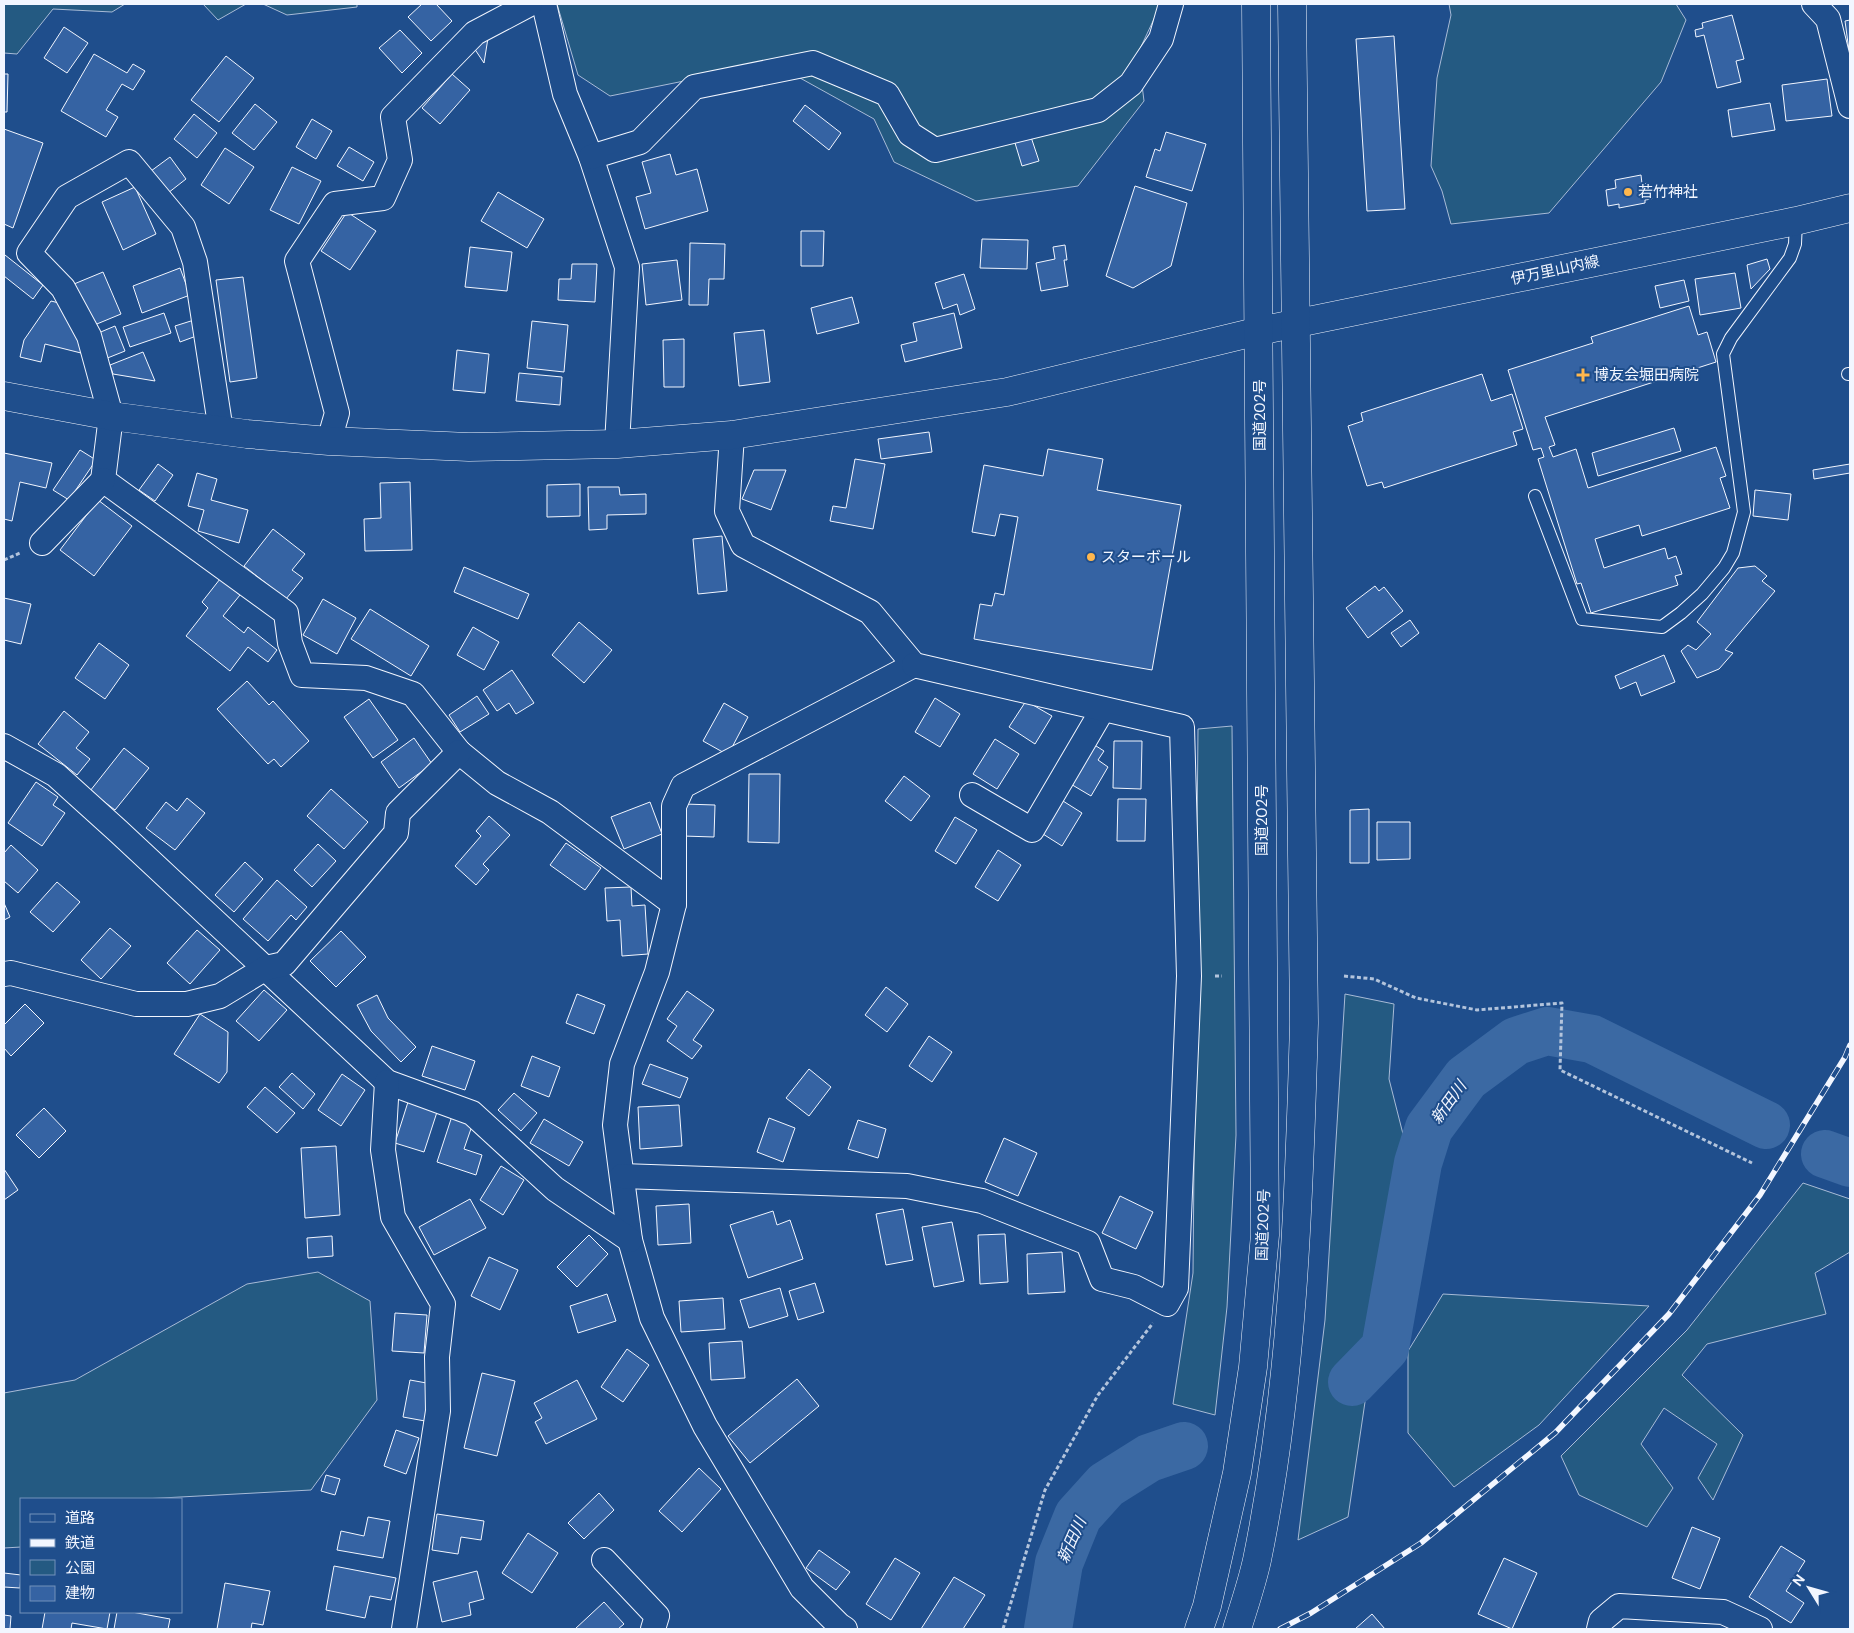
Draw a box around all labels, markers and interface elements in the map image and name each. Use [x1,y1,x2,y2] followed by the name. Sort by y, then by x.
[1638,182,1698,202] place label: 若竹神社
[1622,186,1634,198] marker: 若竹神社
[1509,251,1601,289] street label: 伊万里山内線
[1594,365,1699,385] place label: 博友会堀田病院
[1576,368,1590,382] marker: 博友会堀田病院
[1250,379,1270,451] street label: 国道202号
[1101,547,1191,567] place label: スターボール
[1085,551,1097,563] marker: スターボール
[1252,784,1272,856] street label: 国道202号
[1426,1075,1472,1128] water label: 新田川
[1252,1189,1274,1261] street label: 国道202号
[20,1498,182,1613] legend
[65,1508,95,1528] text: 道路
[1052,1512,1092,1566] water label: 新田川
[65,1533,95,1553] text: 鉄道
[65,1558,95,1578] text: 公園
[1784,1563,1834,1613] north arrow
[1788,1571,1809,1590] text: N
[65,1583,95,1603] text: 建物

